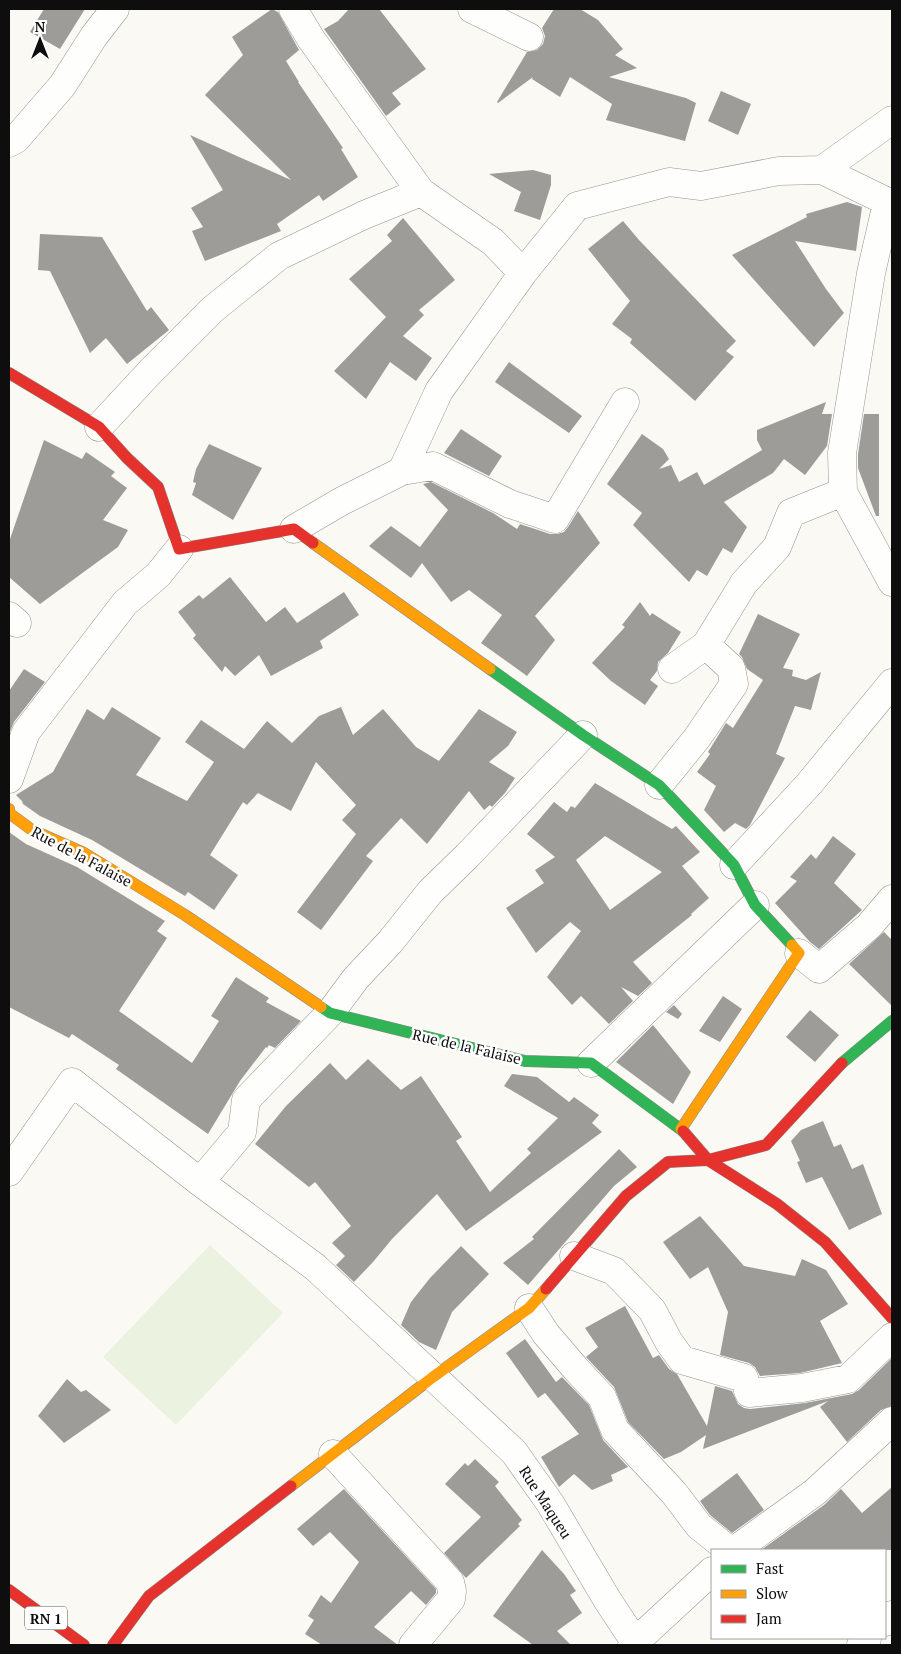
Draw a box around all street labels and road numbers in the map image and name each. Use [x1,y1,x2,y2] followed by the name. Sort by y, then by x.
[28,821,136,891] street label: Rue de la Falaise
[411,1024,523,1068] street label: Rue de la Falaise
[515,1462,577,1543] street label: Rue Maqueu
[25,1606,67,1630] road number: RN 1

